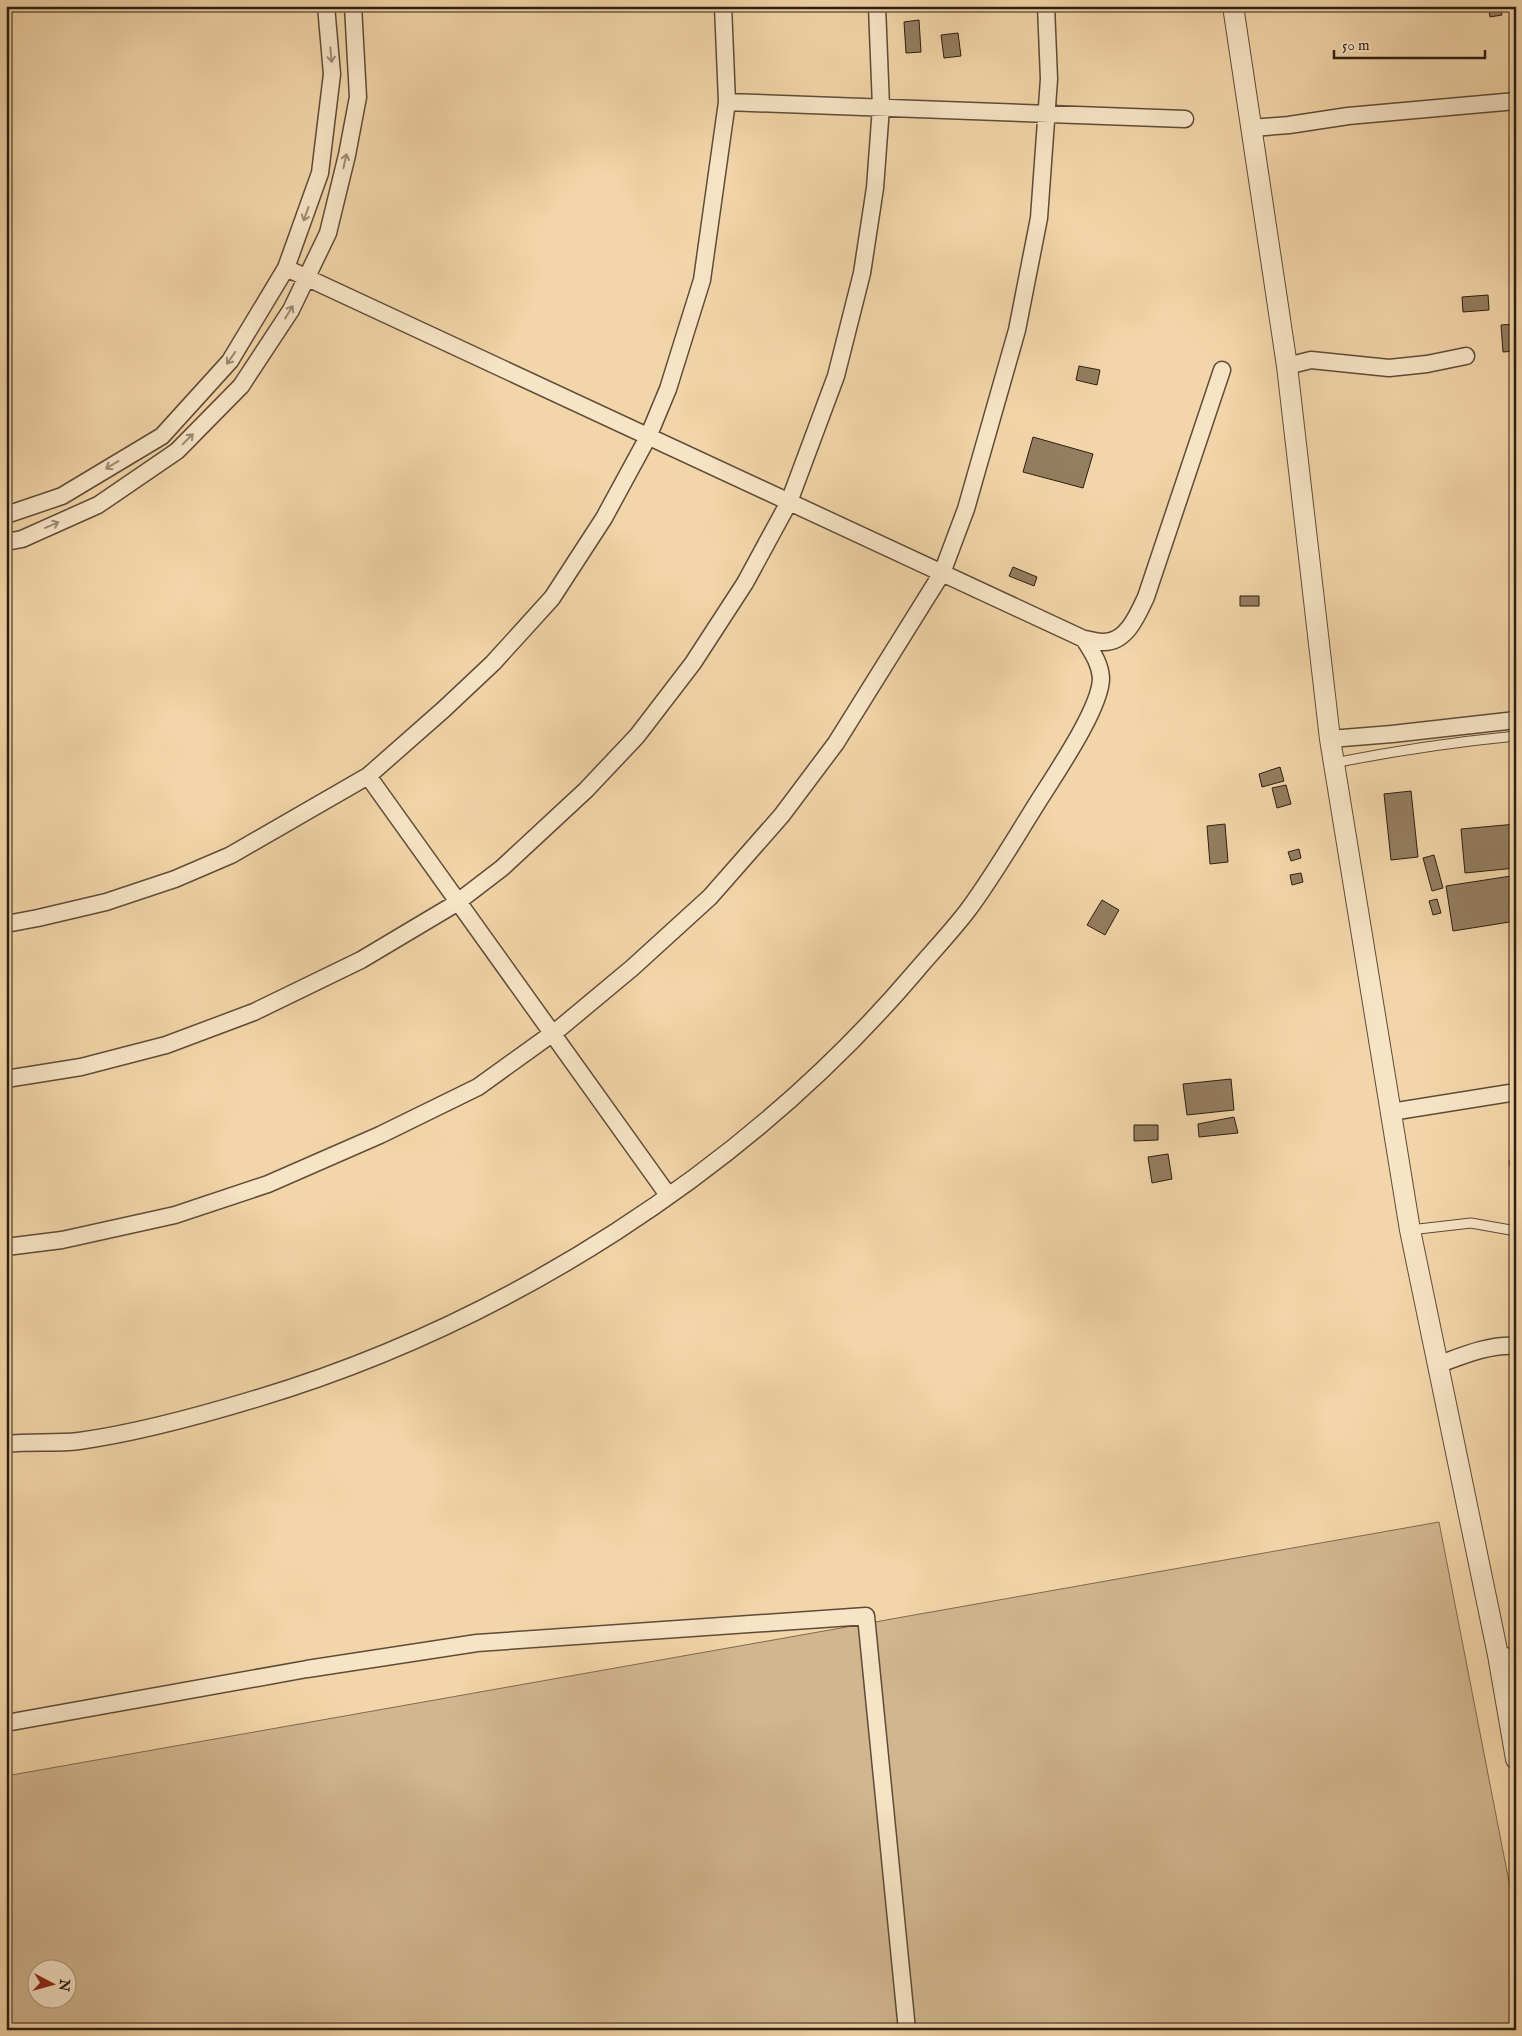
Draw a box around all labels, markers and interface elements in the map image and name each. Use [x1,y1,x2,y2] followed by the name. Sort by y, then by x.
[1334,28,1486,60] scale bar
[1342,36,1370,55] text: 50 m
[326,47,335,63] one-way arrow
[341,154,350,170] one-way arrow
[301,206,310,221] one-way arrow
[284,306,294,320] one-way arrow
[226,350,236,364] one-way arrow
[182,433,195,445] one-way arrow
[106,461,120,471] one-way arrow
[44,520,59,530] one-way arrow
[28,1958,78,2008] north arrow
[54,1977,74,1992] text: N

